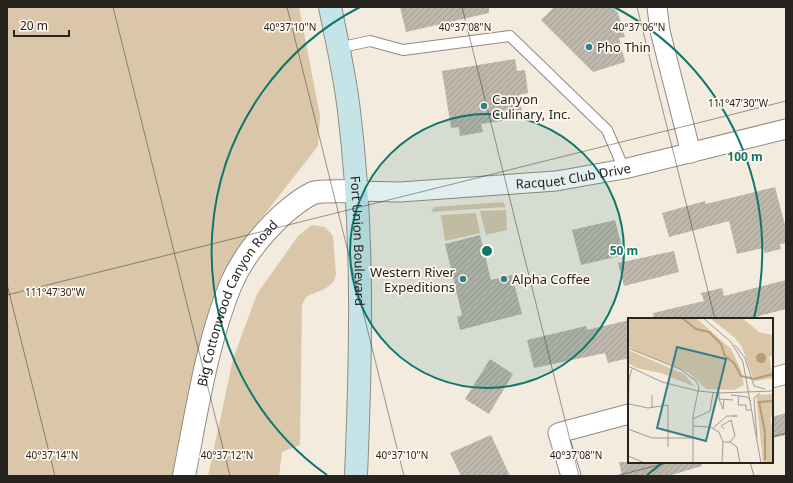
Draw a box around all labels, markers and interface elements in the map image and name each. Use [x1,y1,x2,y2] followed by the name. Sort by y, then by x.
[14,12,69,38] scale bar
[20,17,48,34] text: 20 m
[264,20,316,34] text: 40°37'10"N
[439,20,491,34] text: 40°37'08"N
[613,20,665,34] text: 40°37'06"N
[597,38,651,56] place label: Pho Thin
[584,42,594,52] marker: Pho Thin
[492,90,571,123] place label: Canyon Culinary, Inc.
[708,96,769,110] text: 111°47'30"W
[479,101,489,111] marker: Canyon Culinary, Inc.
[727,148,763,165] text: 100 m
[515,159,633,193] street label: Racquet Club Drive
[346,175,369,306] street label: Fort Union Boulevard
[193,216,281,388] street label: Big Cottonwood Canyon Road
[610,242,638,259] text: 50 m
[480,244,494,258] centre of rings
[370,263,456,296] place label: Western River Expeditions
[512,270,590,288] place label: Alpha Coffee
[458,274,468,284] marker: Western River Expeditions
[499,274,509,284] marker: Alpha Coffee
[25,285,86,299] text: 111°47'30"W
[628,318,773,463] inset map
[26,448,78,462] text: 40°37'14"N
[201,448,253,462] text: 40°37'12"N
[376,448,428,462] text: 40°37'10"N
[550,448,602,462] text: 40°37'08"N

